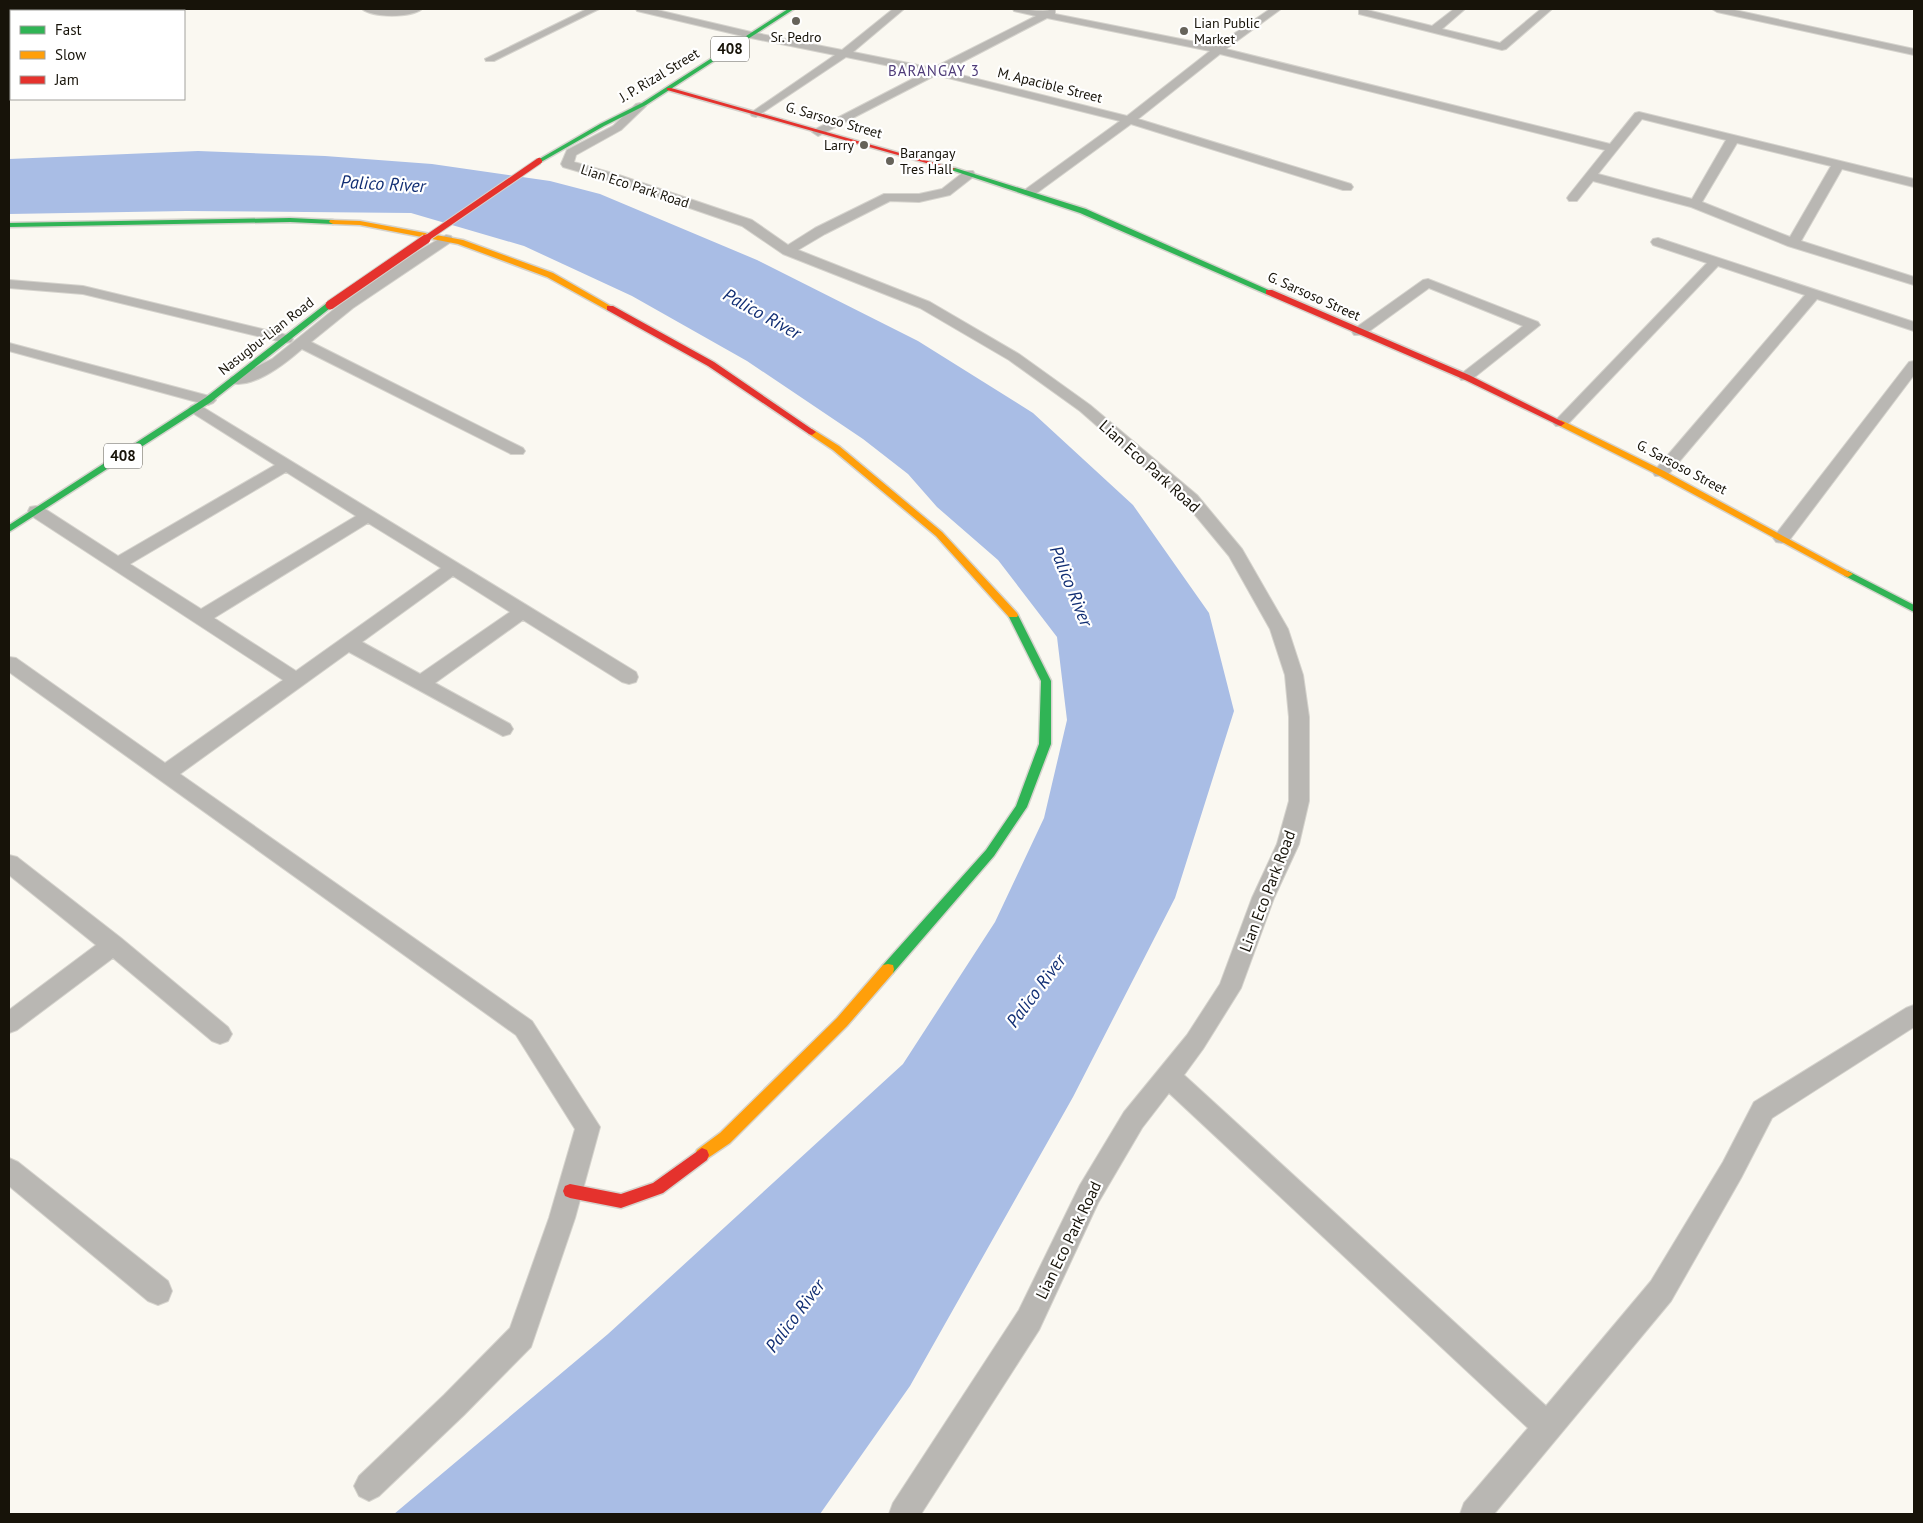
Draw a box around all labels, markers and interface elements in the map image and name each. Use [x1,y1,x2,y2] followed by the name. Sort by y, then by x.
[10,10,185,100] legend
[1194,14,1260,48] place label: Lian Public Market
[790,15,802,27] marker: Sr. Pedro
[55,20,82,39] text: Fast
[1178,25,1190,37] marker: Lian Public Market
[770,28,822,46] place label: Sr. Pedro
[711,36,749,62] road number: 408
[615,44,703,106] street label: J. P. Rizal Street
[55,45,86,64] text: Slow
[888,61,980,80] district label: BARANGAY 3
[996,63,1104,107] street label: M. Apacible Street
[54,70,79,89] text: Jam
[784,98,885,142] street label: G. Sarsoso Street
[824,136,854,154] place label: Larry
[858,139,870,151] marker: Larry
[900,144,956,178] place label: Barangay Tres Hall
[884,155,896,167] marker: Barangay Tres Hall
[579,160,691,212] street label: Lian Eco Park Road
[340,170,427,197] water label: Palico River
[1265,268,1363,325] street label: G. Sarsoso Street
[719,283,806,345] water label: Palico River
[215,293,317,379] street label: Nasugbu-Lian Road
[1095,415,1205,517] street label: Lian Eco Park Road
[1634,436,1730,498] street label: G. Sarsoso Street
[104,444,142,468] road number: 408
[1045,542,1098,631] water label: Palico River
[1235,827,1299,955] street label: Lian Eco Park Road
[1001,949,1071,1032] water label: Palico River
[1031,1178,1105,1302] street label: Lian Eco Park Road
[760,1274,830,1357] water label: Palico River

